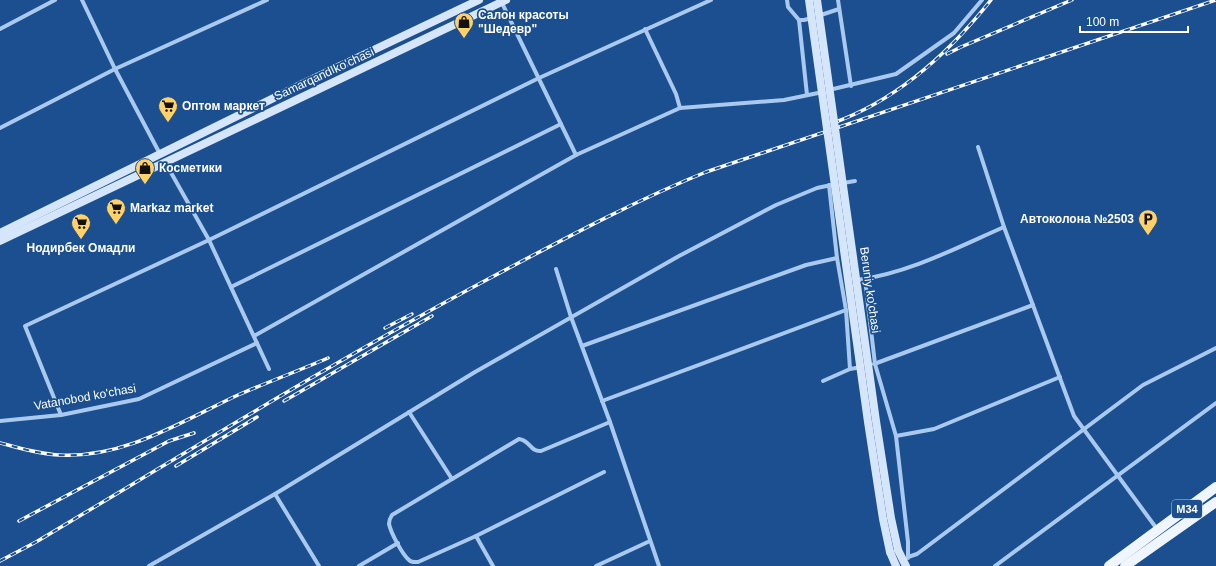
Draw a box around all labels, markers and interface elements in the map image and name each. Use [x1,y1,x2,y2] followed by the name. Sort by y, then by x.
[478,8,569,36] place label: Салон красоты "Шедевр"
[1080,8,1188,34] scale bar
[453,11,475,39] shop icon: Салон красоты "Шедевр"
[1086,15,1119,29] text: 100 m
[272,45,376,103] street label: Samarqand ko'chasi
[157,95,179,123] supermarket icon: Оптом маркет
[182,99,265,113] place label: Оптом маркет
[134,157,156,185] shop icon: Косметики
[159,161,222,175] place label: Косметики
[105,197,127,225] supermarket icon: Markaz market
[130,201,213,215] place label: Markaz market
[1137,208,1159,236] parking icon: Автоколона №2503
[70,212,92,240] supermarket icon: Нодирбек Омадли
[1020,212,1134,226] place label: Автоколона №2503
[27,241,135,255] place label: Нодирбек Омадли
[857,246,883,334] street label: Beruniy ko'chasi
[33,381,137,413] street label: Vatanobod ko'chasi
[1172,500,1202,518] road number: M34

